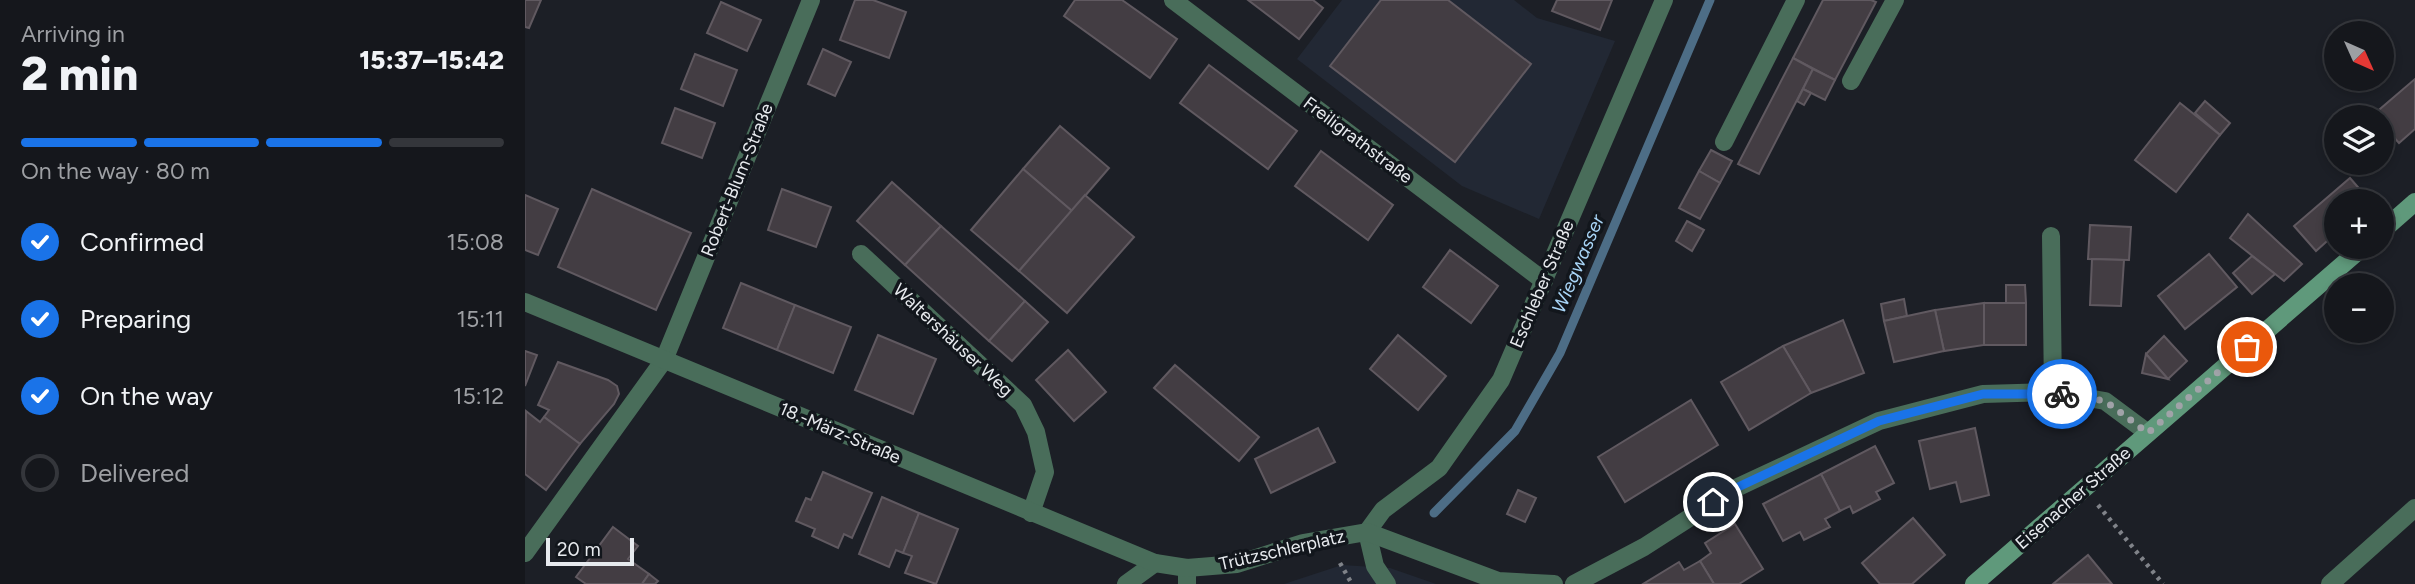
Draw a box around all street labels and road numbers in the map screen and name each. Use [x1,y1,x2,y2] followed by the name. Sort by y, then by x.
[1299,92,1417,188] street label: Freiligrathstraße
[696,100,778,260] street label: Robert-Blum-Straße
[1505,217,1579,351] street label: Eschleber Straße
[889,279,1017,401] street label: Waltershäuser Weg
[776,398,904,469] street label: 18.-März-Straße
[2011,442,2135,554] street label: Eisenacher Straße
[1217,525,1347,575] street label: Trützschlerplatz

